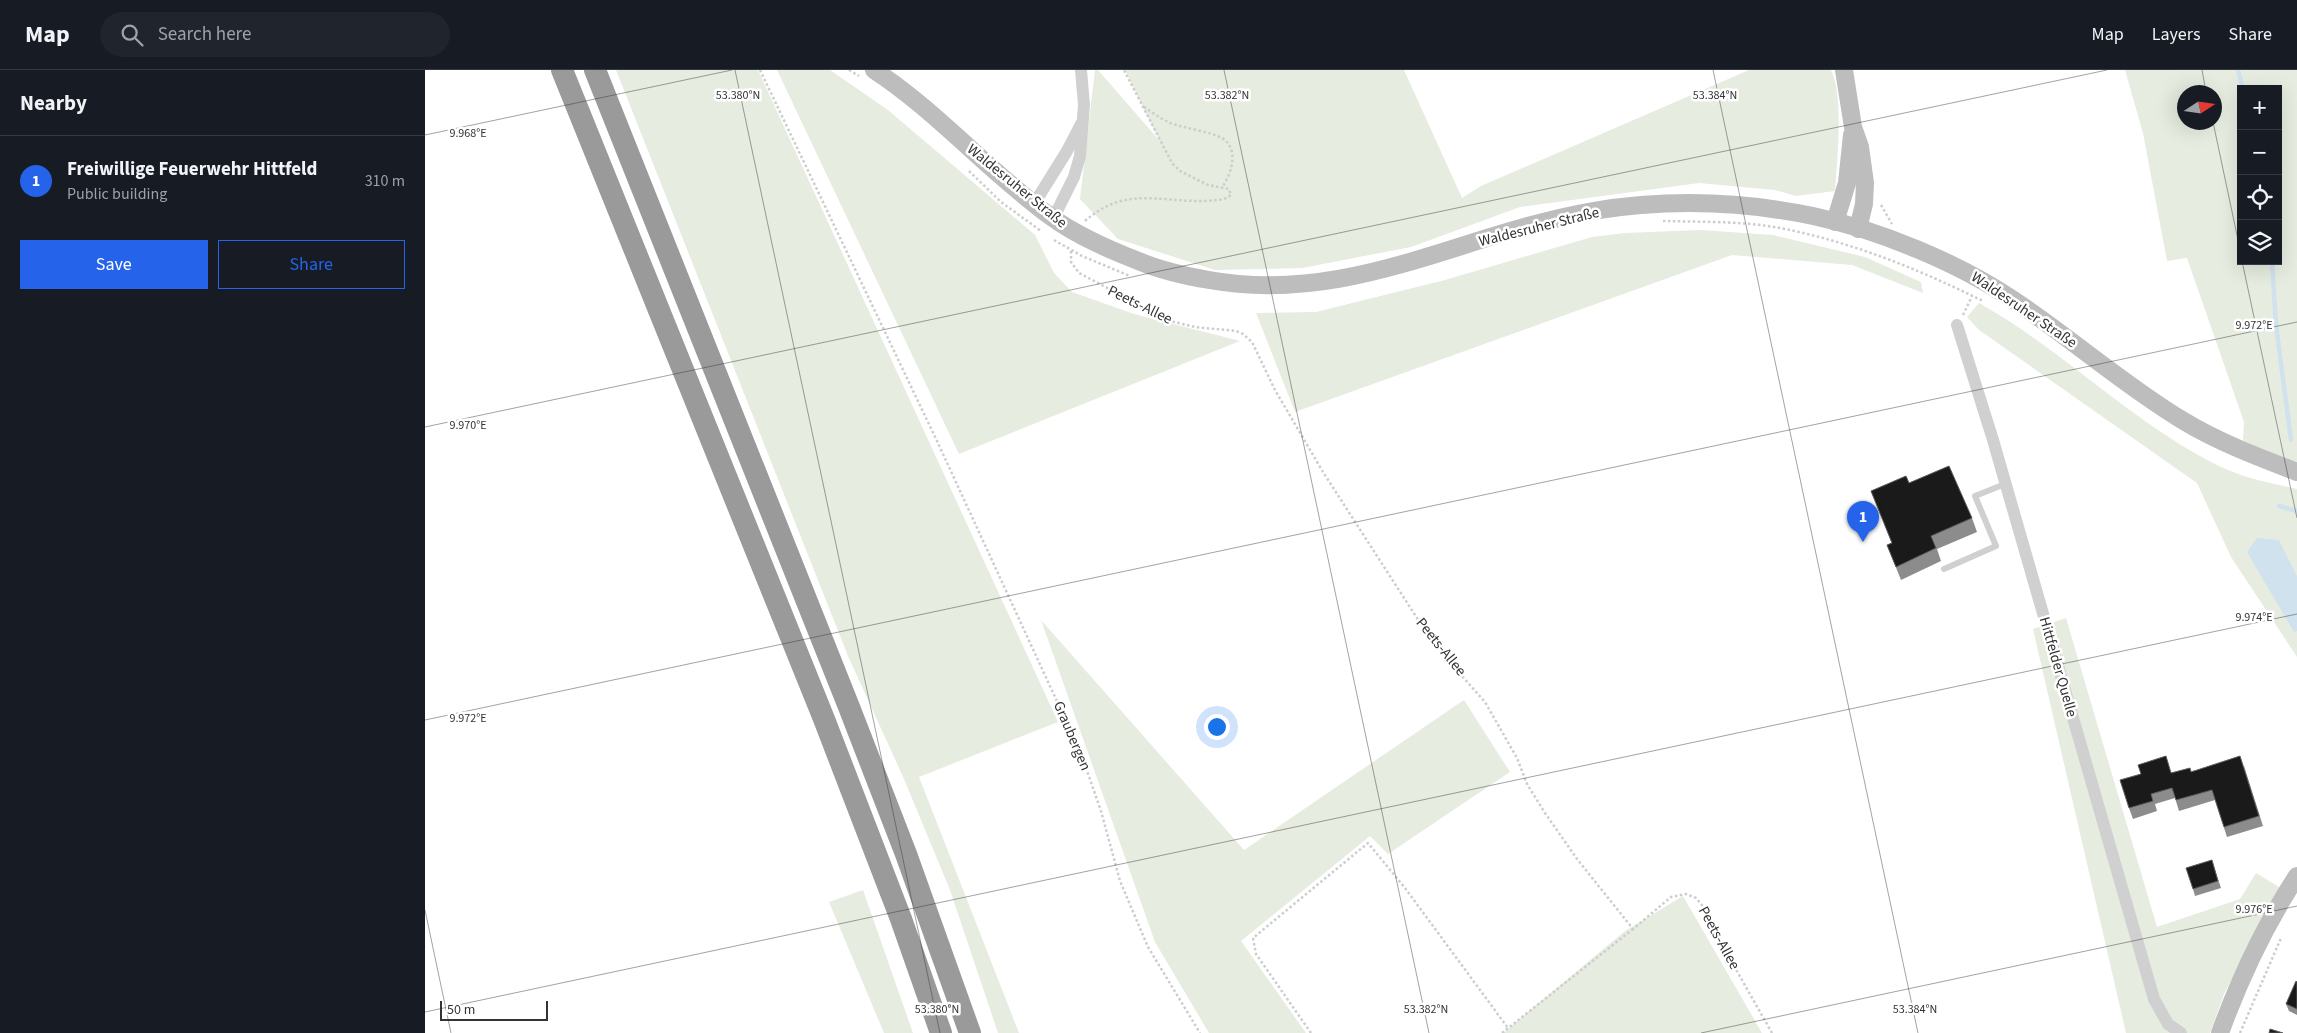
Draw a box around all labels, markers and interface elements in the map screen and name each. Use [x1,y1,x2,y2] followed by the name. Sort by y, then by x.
[100,12,450,57] search box
[25,17,70,52] text: Map
[118,21,146,49] icon: search
[158,21,251,48] text: Search here
[2092,22,2124,47] text: Map
[2152,22,2201,47] text: Layers
[2229,22,2272,47] text: Share
[2177,85,2222,130] north arrow
[2237,85,2282,265] map controls
[2237,85,2282,130] button: +
[716,87,760,104] text: 53.380°N
[1205,87,1249,104] text: 53.382°N
[1693,87,1737,104] text: 53.384°N
[20,88,87,118] text: Nearby
[449,125,487,142] text: 9.968°E
[2237,130,2282,175] button: −
[962,139,1072,233] street label: Waldesruher Straße
[67,156,317,183] text: Freiwillige Feuerwehr Hittfeld
[32,170,40,192] text: 1
[365,170,405,192] text: 310 m
[2237,175,2282,220] button: locate
[67,183,167,205] text: Public building
[1477,202,1601,252] street label: Waldesruher Straße
[2237,220,2282,265] button: layers
[20,240,208,289] button: Save
[218,240,405,289] button: Share
[1967,267,2081,353] street label: Waldesruher Straße
[1104,280,1176,330] street label: Peets-Allee
[2235,317,2273,334] text: 9.972°E
[449,417,487,434] text: 9.970°E
[1847,501,1879,542] pin: 1
[2235,609,2273,626] text: 9.974°E
[1411,613,1471,681] street label: Peets-Allee
[2034,614,2082,720] street label: Hittfelder Quelle
[1048,698,1096,774] street label: Graubergen
[449,710,487,727] text: 9.972°E
[1204,714,1230,740] your location
[2235,901,2273,918] text: 9.976°E
[1693,902,1745,974] street label: Peets-Allee
[440,998,547,1021] scale bar
[447,1000,475,1020] text: 50 m
[915,1001,959,1018] text: 53.380°N
[1404,1001,1448,1018] text: 53.382°N
[1893,1001,1937,1018] text: 53.384°N

